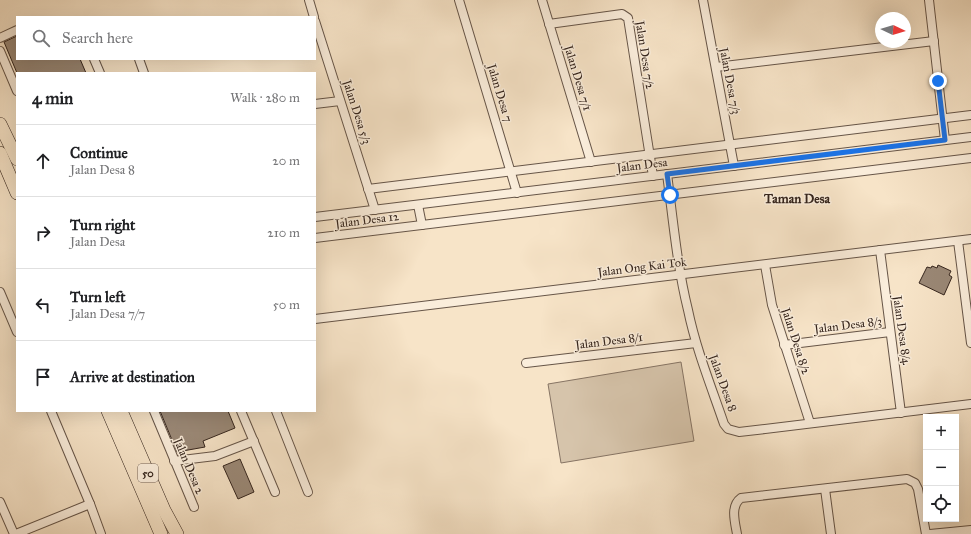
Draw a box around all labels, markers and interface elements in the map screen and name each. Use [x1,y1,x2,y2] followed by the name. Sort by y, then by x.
[875,12,911,48] north arrow
[16,16,316,60] search box
[631,18,657,90] street label: Jalan Desa 7/2
[30,27,52,49] icon: search
[62,29,133,47] text: Search here
[560,42,595,113] street label: Jalan Desa 7/1
[715,44,743,116] street label: Jalan Desa 7/3
[483,60,515,124] street label: Jalan Desa 7
[929,72,947,90] route end
[338,76,374,147] street label: Jalan Desa 5/3
[32,88,73,109] text: 4 min
[230,90,300,106] text: Walk · 280 m
[70,144,128,162] text: Continue
[32,150,54,172] icon: ahead
[272,153,300,169] text: 20 m
[614,155,669,176] street label: Jalan Desa
[70,162,135,178] text: Jalan Desa 8
[661,186,679,204] route start
[763,191,830,207] district label: Taman Desa
[332,209,400,232] street label: Jalan Desa 12
[70,216,135,234] text: Turn right
[32,222,54,244] icon: right
[267,225,300,241] text: 210 m
[70,234,125,250] text: Jalan Desa
[595,255,688,281] street label: Jalan Ong Kai Tok
[70,288,126,306] text: Turn left
[889,293,914,366] street label: Jalan Desa 8/4
[32,294,54,316] icon: left
[273,297,300,313] text: 50 m
[777,304,813,376] street label: Jalan Desa 8/2
[70,306,145,322] text: Jalan Desa 7/7
[811,314,883,337] street label: Jalan Desa 8/3
[572,330,644,353] street label: Jalan Desa 8/1
[705,351,740,414] street label: Jalan Desa 8
[32,366,54,388] icon: arrive
[70,368,195,386] text: Arrive at destination
[923,414,959,522] map controls
[923,414,959,450] button: +
[169,434,207,497] street label: Jalan Desa 2
[923,450,959,486] button: −
[138,464,158,482] road number: 50
[923,486,959,522] button: locate

